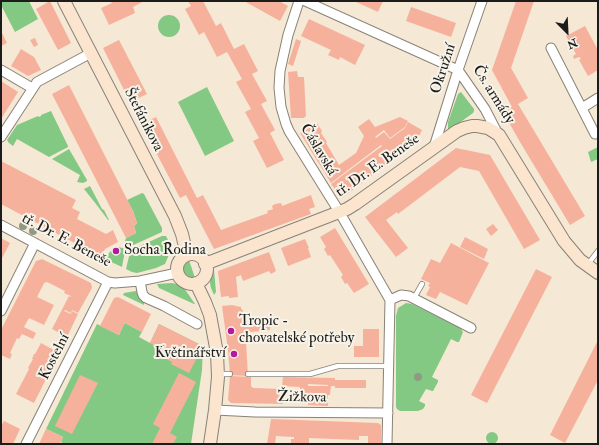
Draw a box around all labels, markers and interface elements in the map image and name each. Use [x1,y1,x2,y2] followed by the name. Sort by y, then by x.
[547,12,587,52] north arrow
[565,35,579,51] text: N
[427,42,461,96] street label: Okružní
[468,62,518,128] street label: Čs. armády
[119,85,167,155] street label: Štefánikova
[296,121,340,179] street label: Čáslavská
[332,130,424,202] street label: tř. Dr. E. Beneše
[18,210,114,272] street label: tř. Dr. E. Beneše
[124,242,206,260] place label: Socha Rodina
[111,246,121,256] marker: Socha Rodina
[239,313,354,348] place label: Tropic - chovatelské potřeby
[226,326,236,336] marker: Tropic - chovatelské potřeby
[36,331,74,383] street label: Kostelní
[155,345,226,363] place label: Květinářství
[229,349,239,359] marker: Květinářství
[277,389,327,407] street label: Žižkova

